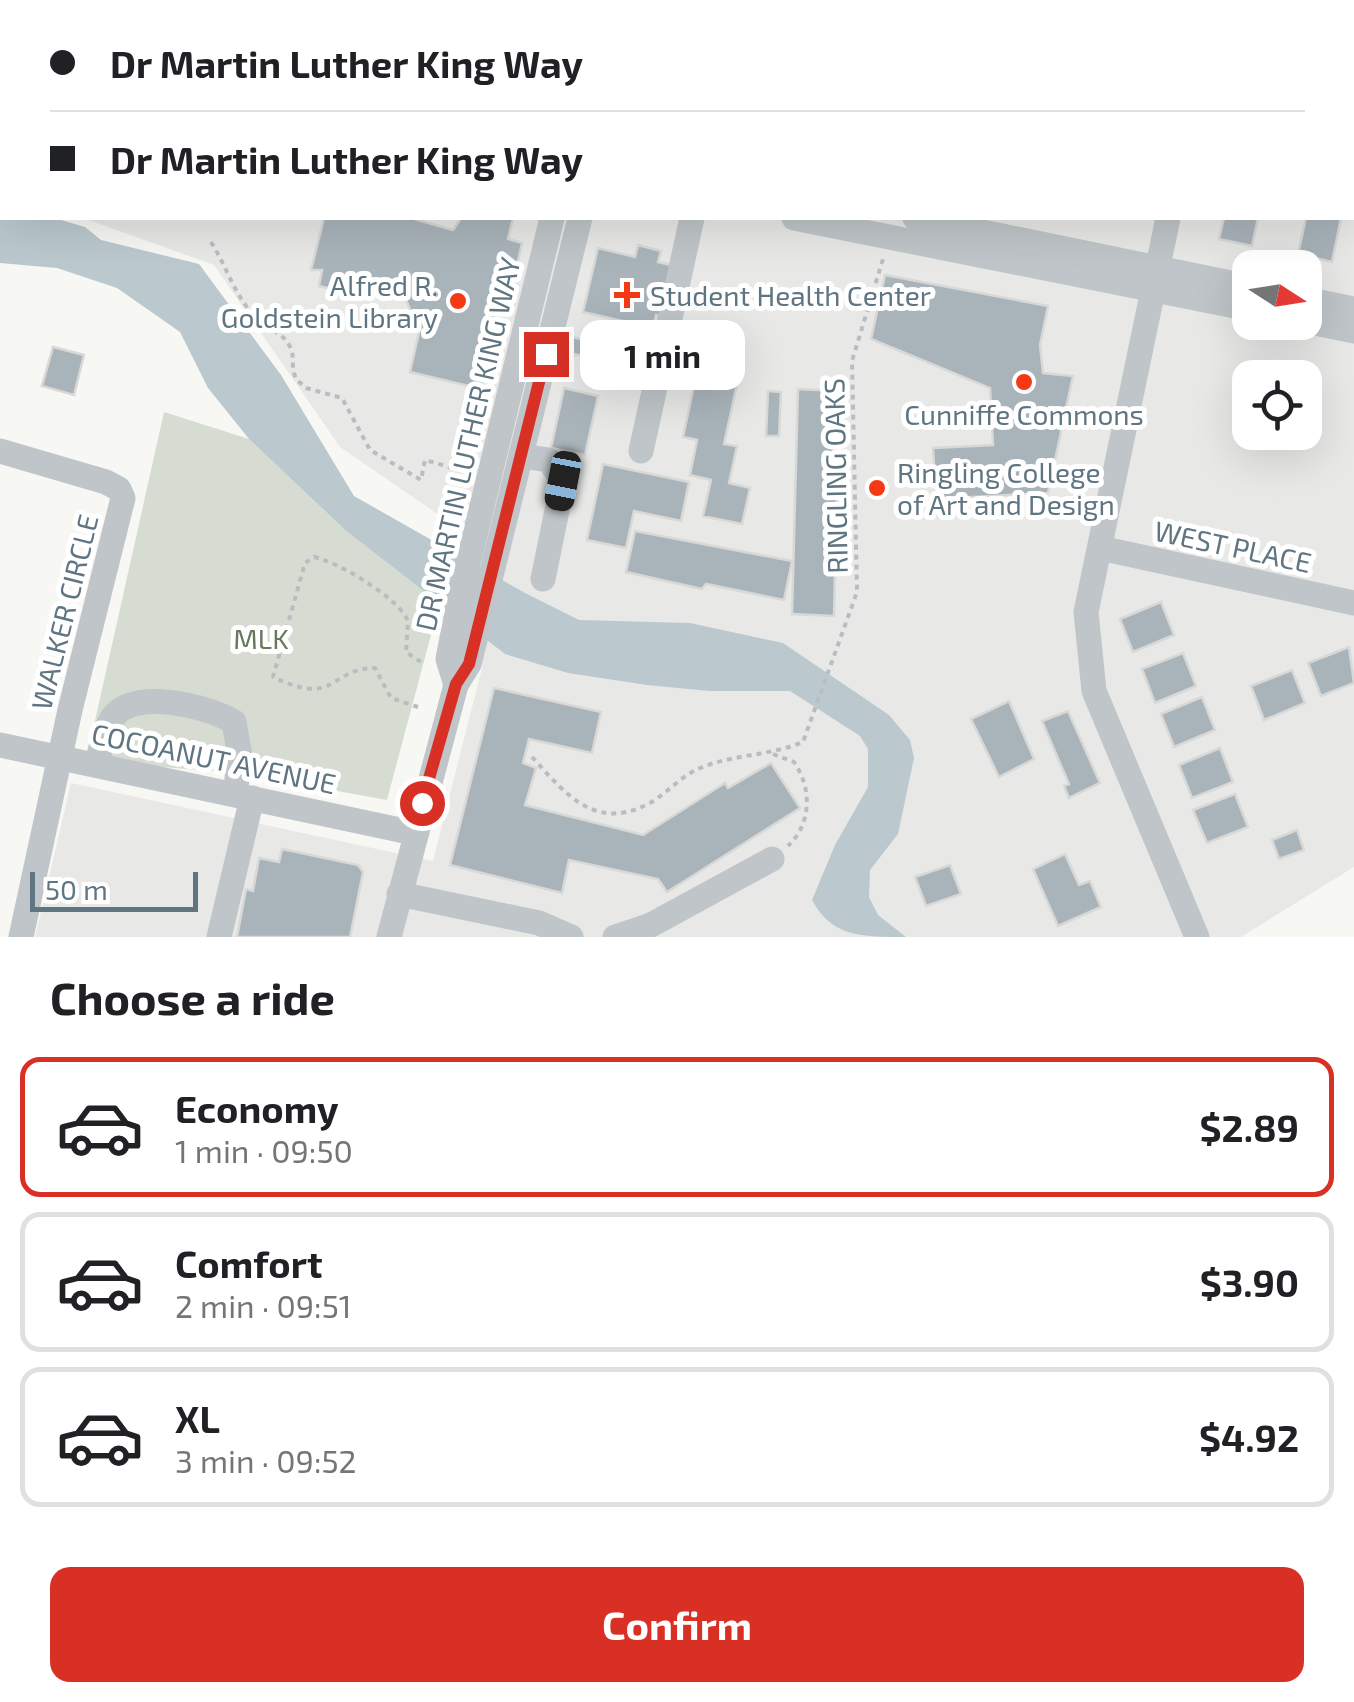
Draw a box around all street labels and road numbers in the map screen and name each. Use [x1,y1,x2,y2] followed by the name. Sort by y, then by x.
[407,254,527,634] street label: DR MARTIN LUTHER KING WAY
[816,378,854,574] street label: RINGLING OAKS
[23,511,105,713] street label: WALKER CIRCLE
[1151,513,1315,579] street label: WEST PLACE
[89,715,339,801] street label: COCOANUT AVENUE

